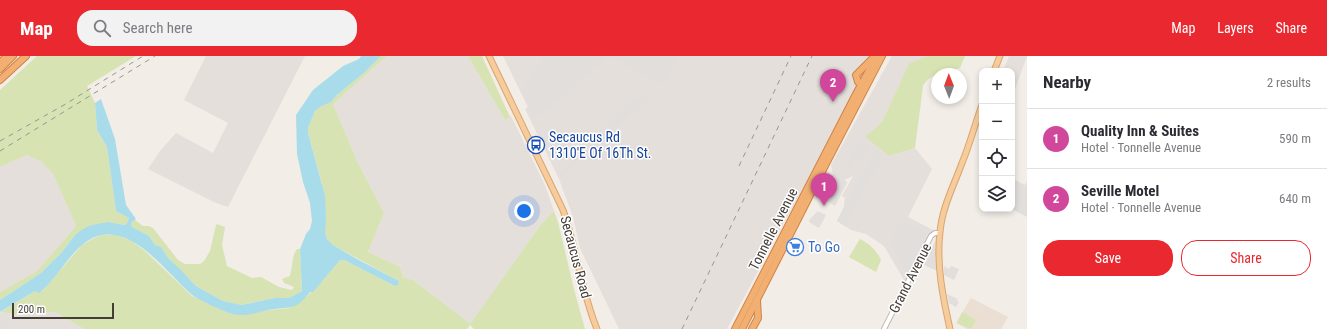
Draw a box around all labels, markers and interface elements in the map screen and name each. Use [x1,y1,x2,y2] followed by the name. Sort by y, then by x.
[77,10,357,46] search box
[20,17,53,40] text: Map
[91,17,113,39] icon: search
[123,19,193,37] text: Search here
[1171,20,1195,36] text: Map
[1217,20,1254,36] text: Layers
[1276,20,1307,36] text: Share
[931,68,967,104] north arrow
[979,68,1015,212] map controls
[979,68,1015,104] button: +
[820,69,846,102] pin: 2
[1043,72,1091,92] text: Nearby
[1267,75,1311,90] text: 2 results
[979,104,1015,140] button: −
[1081,122,1199,140] text: Quality Inn & Suites
[549,129,652,161] place label: Secaucus Rd 1310'E Of 16Th St.
[1053,131,1059,146] text: 1
[1279,131,1311,146] text: 590 m
[526,135,546,155] bus stop icon: Secaucus Rd 1310'E Of 16Th St.
[979,140,1015,176] button: locate
[1081,140,1201,155] text: Hotel · Tonnelle Avenue
[811,173,837,206] pin: 1
[979,176,1015,212] button: layers
[1081,182,1159,200] text: Seville Motel
[745,185,801,273] street label: Tonnelle Avenue
[1053,191,1059,206] text: 2
[1279,191,1311,206] text: 640 m
[1081,200,1201,215] text: Hotel · Tonnelle Avenue
[514,201,534,221] your location
[557,214,595,300] street label: Secaucus Road
[785,237,805,257] supermarket icon: To Go
[808,239,840,255] place label: To Go
[886,240,935,316] street label: Grand Avenue
[1043,240,1173,276] button: Save
[1181,240,1311,276] button: Share
[12,301,114,320] scale bar
[18,303,45,316] text: 200 m

